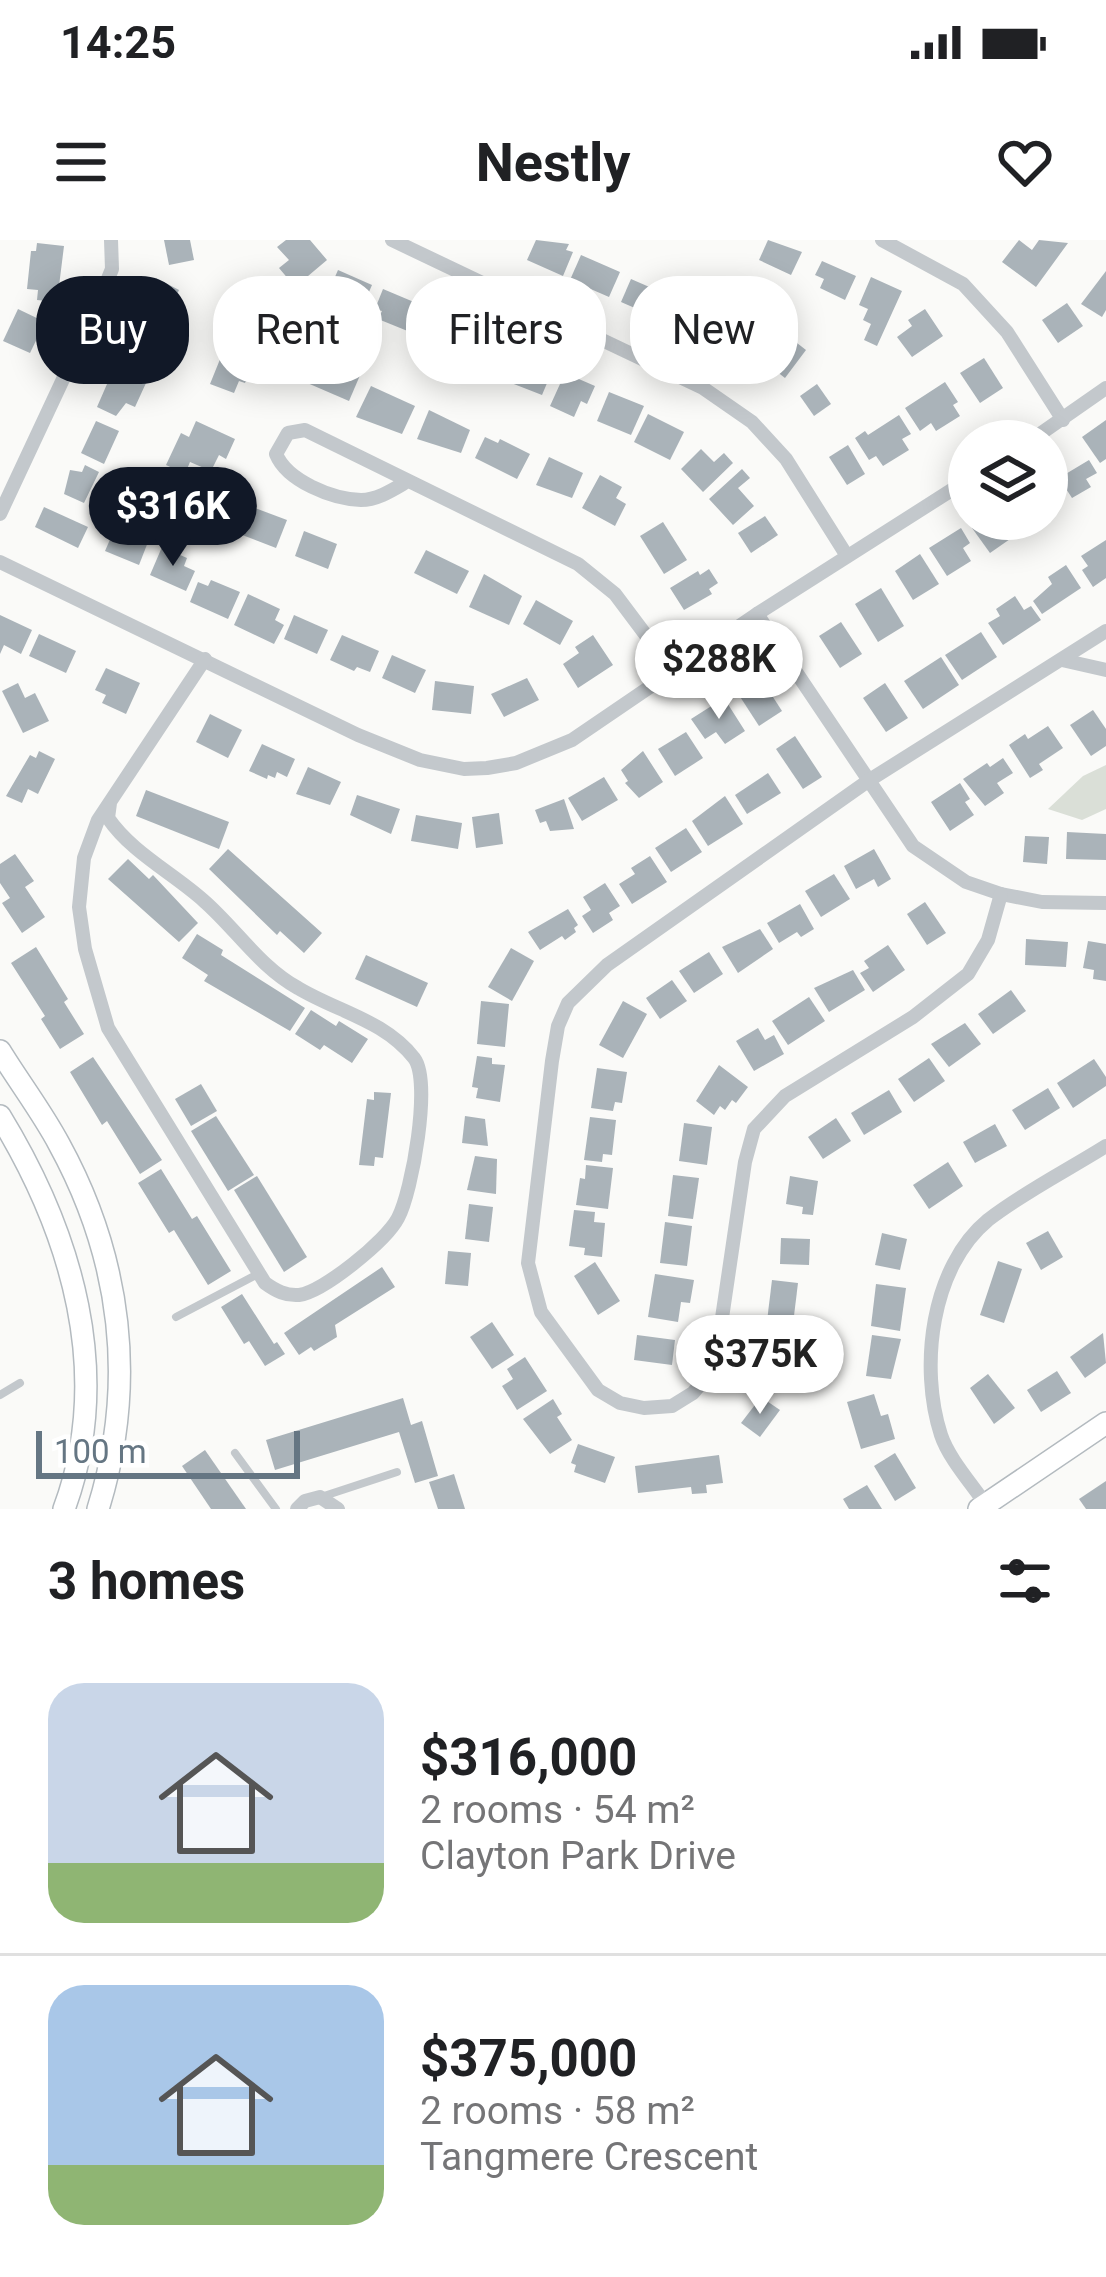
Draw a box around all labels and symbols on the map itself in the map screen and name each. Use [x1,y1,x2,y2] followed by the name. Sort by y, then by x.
[89,467,257,569] pin: $316K
[635,620,803,722] pin: $288K
[676,1315,844,1417] pin: $375K
[36,1425,300,1478] scale bar

